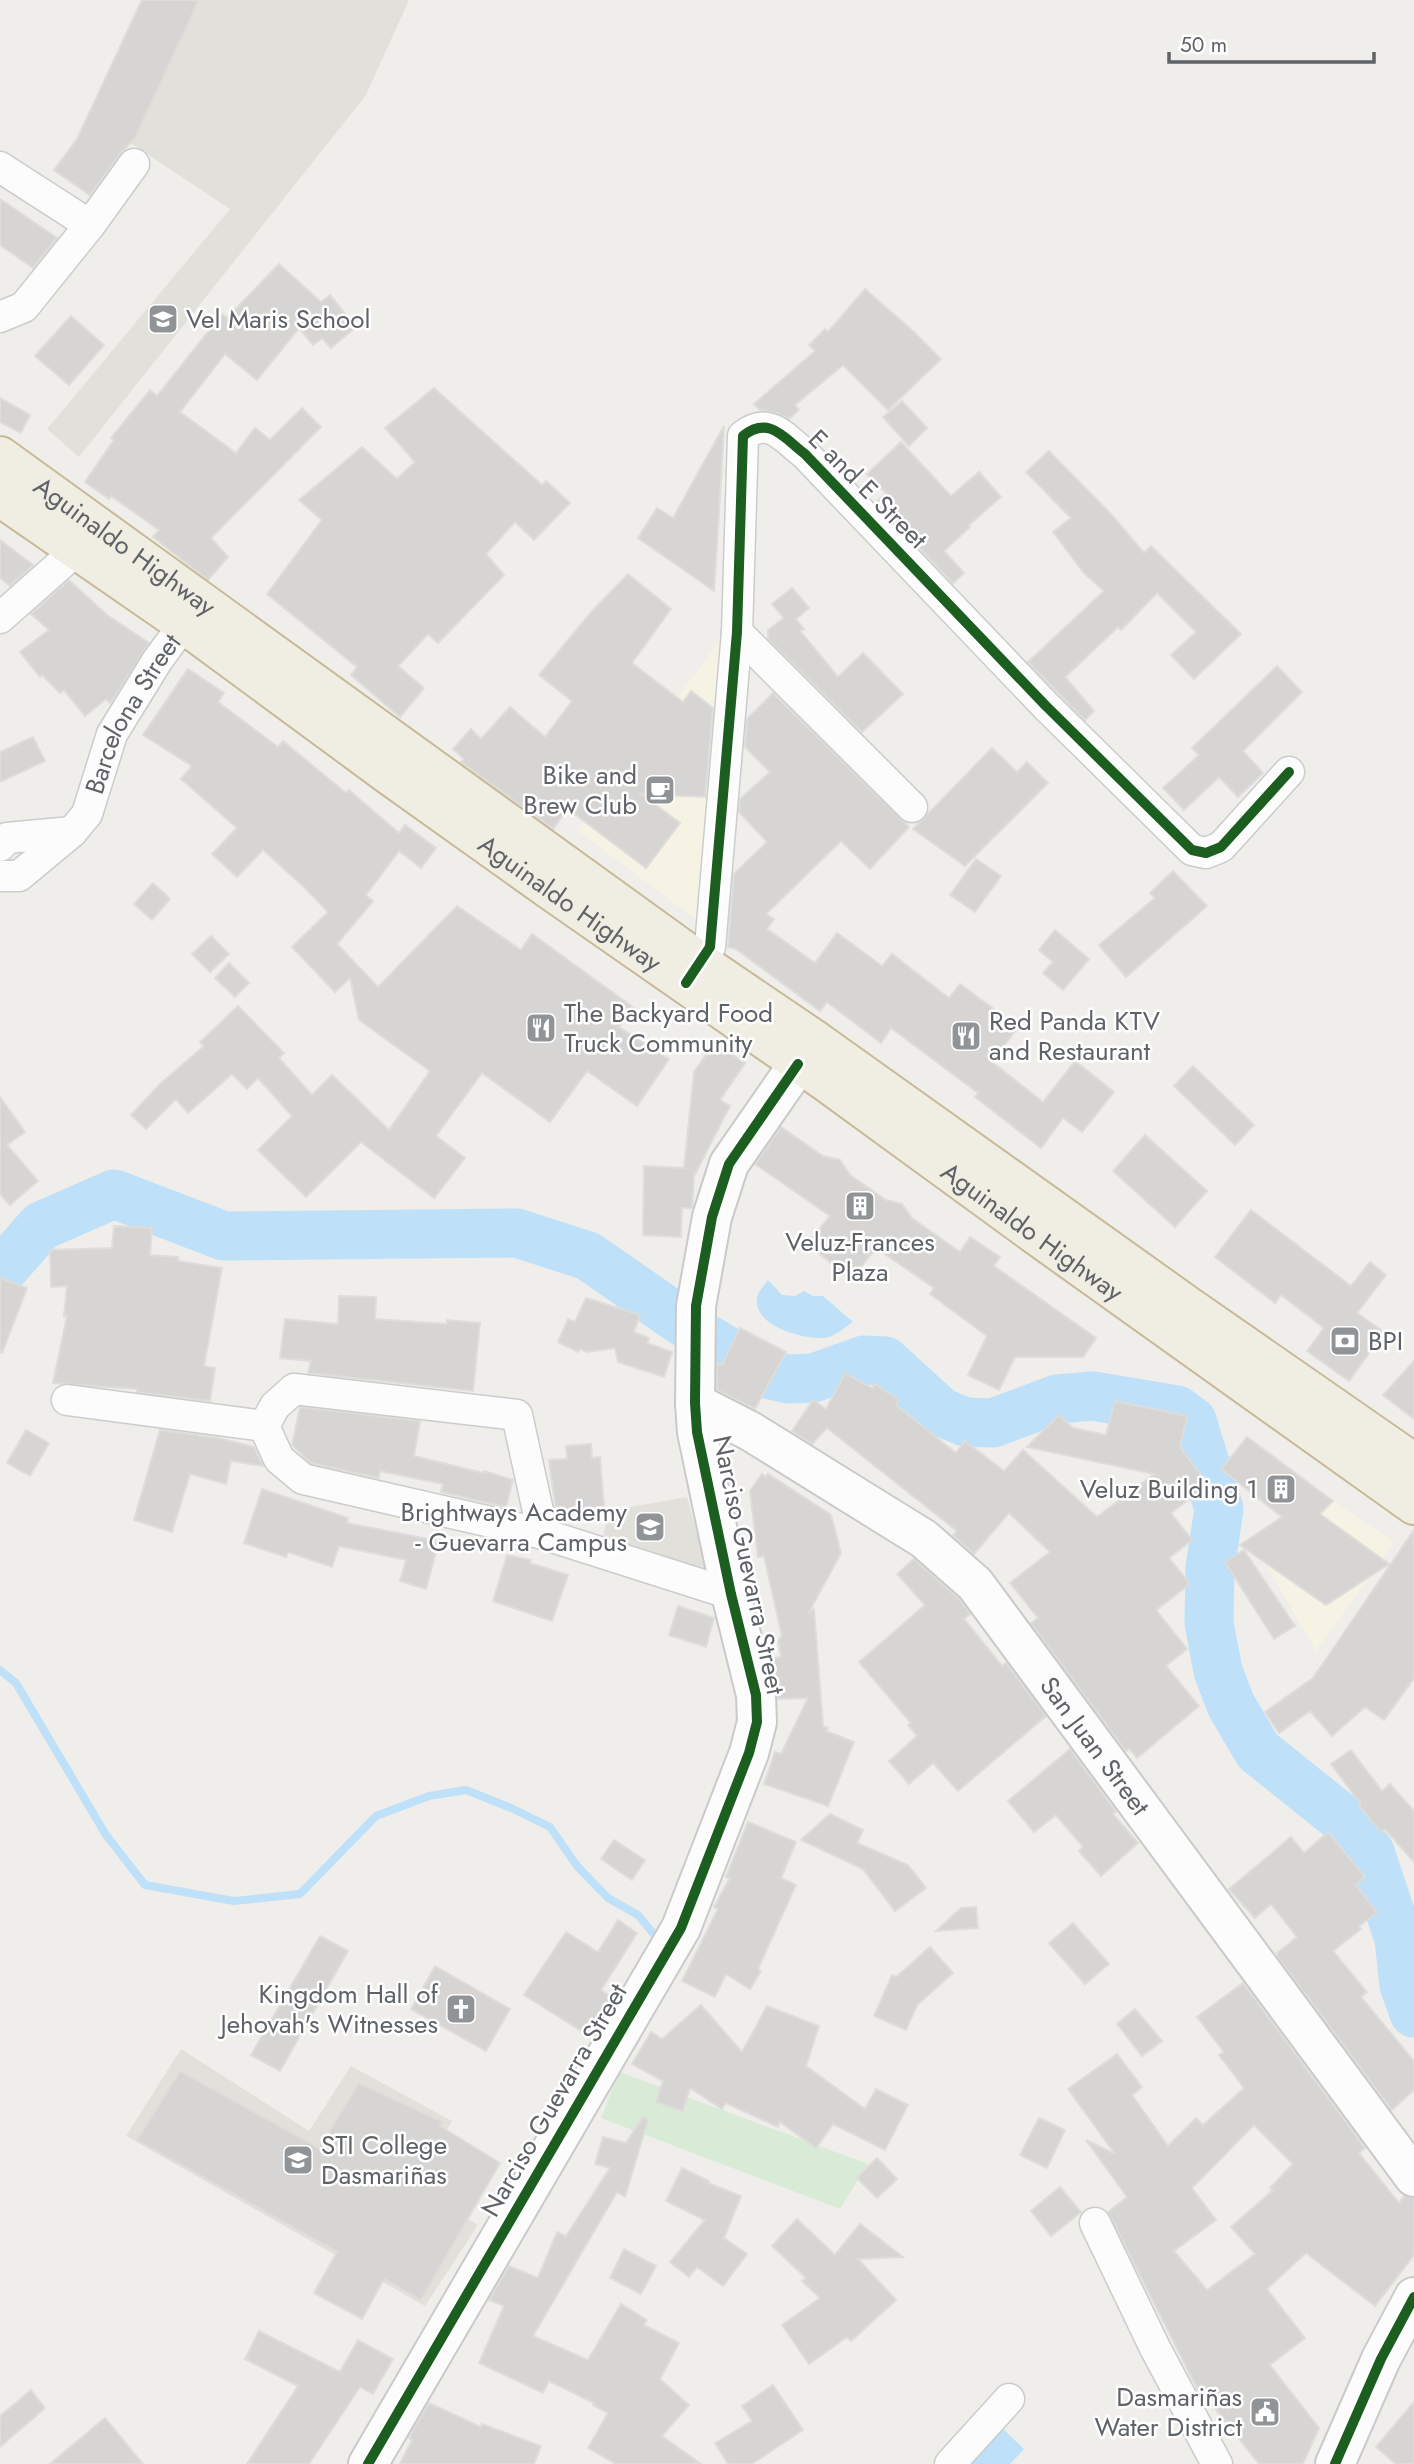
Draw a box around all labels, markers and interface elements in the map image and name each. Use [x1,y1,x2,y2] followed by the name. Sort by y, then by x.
[1169,21,1374,65] scale bar
[1180,30,1227,60] text: 50 m
[186,300,370,338] place label: Vel Maris School
[146,302,180,336] school or university icon: Vel Maris School
[800,421,937,558] street label: E and E Street
[26,467,224,625] street label: Aguinaldo Highway
[75,625,190,799] street label: Barcelona Street
[523,756,637,824] place label: Bike and Brew Club
[643,773,677,807] cafe icon: Bike and Brew Club
[470,825,670,981] street label: Aguinaldo Highway
[564,994,773,1062] place label: The Backyard Food Truck Community
[989,1002,1161,1070] place label: Red Panda KTV and Restaurant
[524,1011,558,1045] restaurant icon: The Backyard Food Truck Community
[949,1019,983,1053] restaurant icon: Red Panda KTV and Restaurant
[933,1153,1131,1311] street label: Aguinaldo Highway
[843,1189,877,1223] building icon: Veluz-Frances Plaza
[785,1223,935,1291] place label: Veluz-Frances Plaza
[1368,1322,1403,1360] place label: BPI
[1328,1324,1362,1358] bank icon: BPI
[703,1432,795,1699] street label: Narciso Guevarra Street
[1080,1470,1258,1508] place label: Veluz Building 1
[1264,1472,1298,1506] building icon: Veluz Building 1
[400,1493,628,1561] place label: Brightways Academy - Guevarra Campus
[633,1510,667,1544] school or university icon: Brightways Academy - Guevarra Campus
[1031,1669,1159,1824] street label: San Juan Street
[217,1975,439,2043] place label: Kingdom Hall of Jehovah's Witnesses
[472,1976,637,2224] street label: Narciso Guevarra Street
[444,1992,478,2026] church icon: Kingdom Hall of Jehovah's Witnesses
[321,2126,447,2194] place label: STI College Dasmariñas
[281,2143,315,2177] school or university icon: STI College Dasmariñas
[1095,2378,1243,2446] place label: Dasmariñas Water District
[1248,2395,1282,2429] public building icon: Dasmariñas Water District

